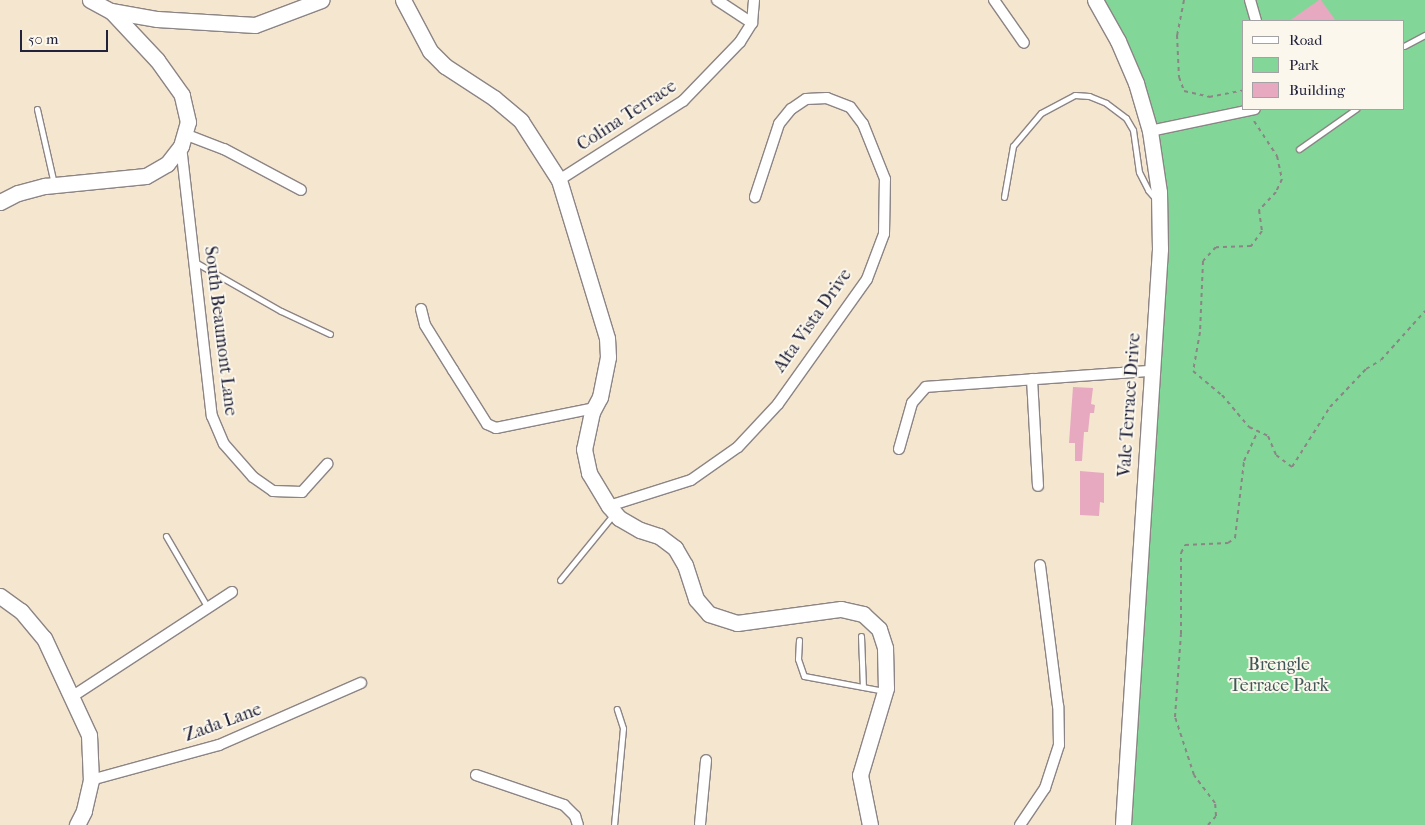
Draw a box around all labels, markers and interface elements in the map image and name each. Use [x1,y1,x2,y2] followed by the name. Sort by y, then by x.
[22,20,110,52] scale bar
[1242,20,1405,110] legend
[28,30,58,48] text: 50 m
[1289,31,1322,49] text: Road
[1289,56,1319,74] text: Park
[573,76,681,156] street label: Colina Terrace
[1289,81,1345,99] text: Building
[199,245,241,417] street label: South Beaumont Lane
[769,265,857,377] street label: Alta Vista Drive
[1114,332,1146,478] street label: Vale Terrace Drive
[1229,655,1329,698] park label: Brengle Terrace Park
[181,699,265,747] street label: Zada Lane

